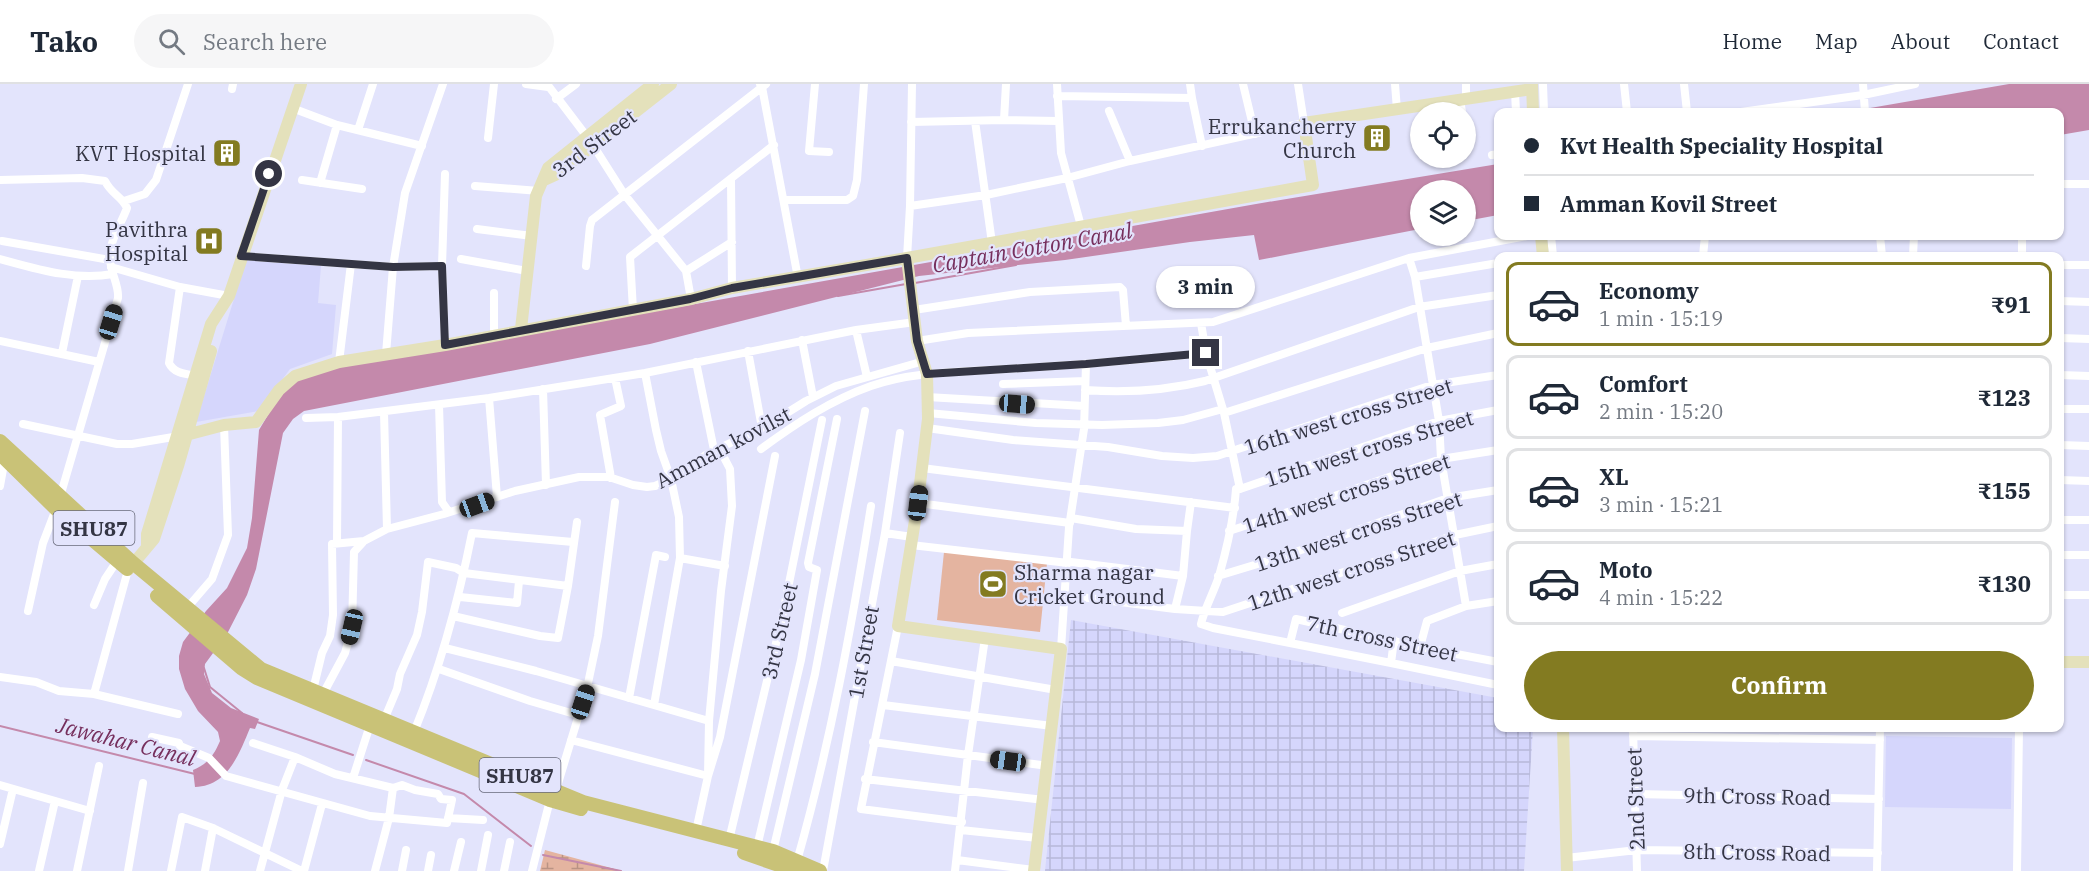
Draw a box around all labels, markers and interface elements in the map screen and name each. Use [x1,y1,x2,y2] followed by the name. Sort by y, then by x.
[134,14,554,68] search box
[30,23,98,60] text: Tako
[155,25,188,58] icon: search
[203,27,327,56] text: Search here
[1722,27,1782,55] text: Home
[1815,27,1858,55] text: Map
[1891,27,1950,55] text: About
[1983,27,2059,55] text: Contact
[546,102,642,184] street label: 3rd Street
[1410,102,1476,246] map controls
[1410,102,1476,168] button: locate
[1208,112,1357,164] place label: Errukancherry Church
[1361,122,1393,154] building icon: Errukancherry Church
[1560,131,1883,160] text: Kvt Health Speciality Hospital
[211,137,243,169] building icon: KVT Hospital
[75,139,206,167] place label: KVT Hospital
[255,160,282,187] route start
[1410,180,1476,246] button: layers
[1560,189,1777,218] text: Amman Kovil Street
[105,215,188,267] place label: Pavithra Hospital
[930,215,1135,279] water label: Captain Cotton Canal
[193,225,225,257] hospital icon: Pavithra Hospital
[1156,266,1256,308] callout: 3 min
[1178,273,1234,300] text: 3 min
[1599,276,1699,305] text: Economy
[1527,277,1581,331] icon: car
[1990,290,2031,319] text: ₹91
[97,302,125,342] car
[1599,305,1723,332] text: 1 min · 15:19
[1192,339,1219,366] route end
[1599,369,1688,398] text: Comfort
[1527,370,1581,424] icon: car
[1240,371,1456,461] street label: 16th west cross Street
[1977,383,2031,412] text: ₹123
[998,394,1036,414] car
[1599,398,1723,425] text: 2 min · 15:20
[650,400,796,494] street label: Amman kovilst
[1261,403,1477,493] street label: 15th west cross Street
[1239,446,1453,540] street label: 14th west cross Street
[1599,462,1629,491] text: XL
[1527,463,1581,517] icon: car
[1977,476,2031,505] text: ₹155
[907,484,929,522] car
[1251,484,1465,578] street label: 13th west cross Street
[457,490,497,520] car
[1599,491,1723,518] text: 3 min · 15:21
[54,511,134,545] road number: SHU87
[1244,523,1458,617] street label: 12th west cross Street
[1599,555,1653,584] text: Moto
[1527,556,1581,610] icon: car
[1014,558,1165,610] place label: Sharma nagar Cricket Ground
[977,568,1009,600] sports icon: Sharma nagar Cricket Ground
[1977,569,2031,598] text: ₹130
[754,580,804,682] street label: 3rd Street
[1599,584,1723,611] text: 4 min · 15:22
[841,603,885,701] street label: 1st Street
[339,607,365,647] car
[1304,608,1460,668] street label: 7th cross Street
[1524,651,2034,720] button: Confirm
[569,682,597,722] car
[53,709,199,772] water label: Jawahar Canal
[1619,747,1651,851] street label: 2nd Street
[989,750,1027,772] car
[480,758,560,792] road number: SHU87
[1683,781,1831,811] street label: 9th Cross Road
[1683,837,1831,867] street label: 8th Cross Road

